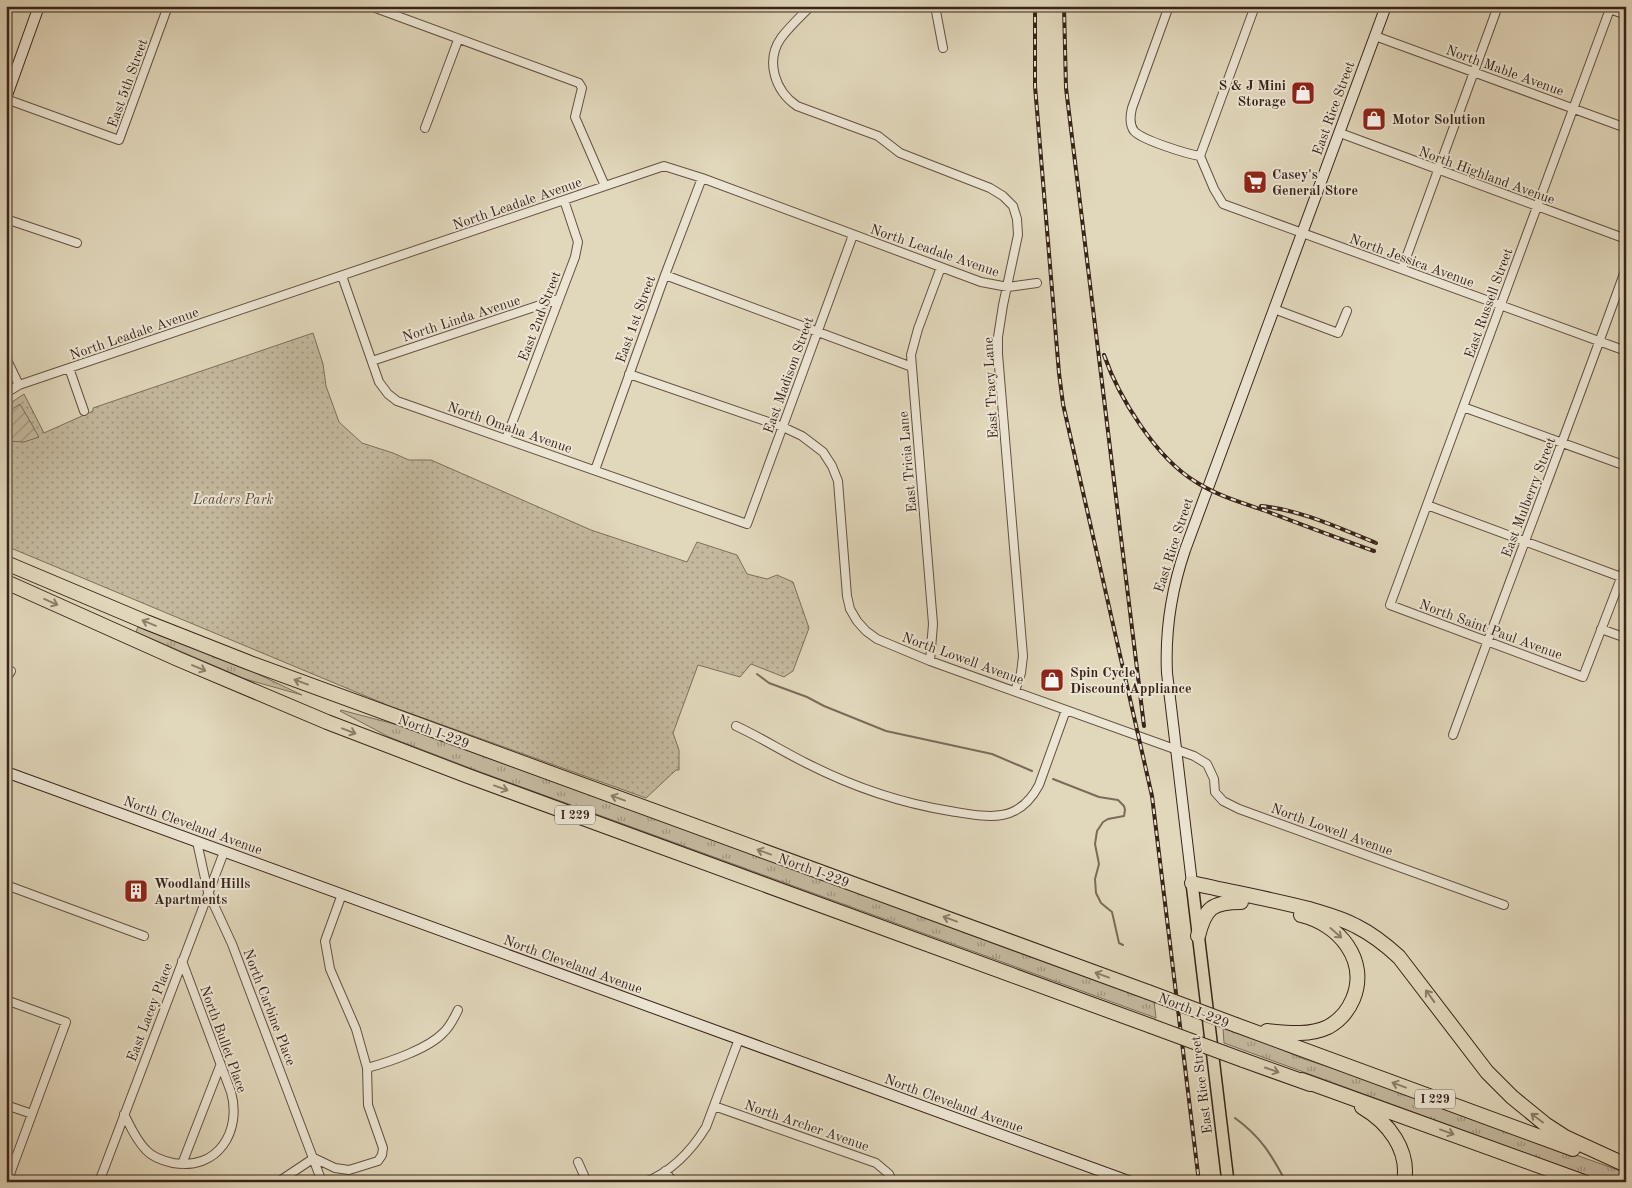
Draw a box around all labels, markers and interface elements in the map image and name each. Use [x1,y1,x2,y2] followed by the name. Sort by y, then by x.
[105,37,150,129] street label: East 5th Street
[1444,43,1565,99] street label: North Mable Avenue
[1310,59,1357,157] street label: East Rice Street
[1218,79,1286,109] place label: S & J Mini Storage
[1290,80,1316,106] shop icon: S & J Mini Storage
[1361,106,1387,132] shop icon: Motor Solution
[1392,113,1486,127] place label: Motor Solution
[1417,145,1557,207] street label: North Highland Avenue
[1272,168,1358,198] place label: Casey's General Store
[1242,169,1268,195] supermarket icon: Casey's General Store
[451,175,584,233] street label: North Leadale Avenue
[868,222,1001,280] street label: North Leadale Avenue
[1348,232,1476,290] street label: North Jessica Avenue
[1462,246,1515,360] street label: East Russell Street
[516,269,564,363] street label: East 2nd Street
[614,274,658,365] street label: East 1st Street
[401,293,522,345] street label: North Linda Avenue
[68,305,201,363] street label: North Leadale Avenue
[761,315,817,435] street label: East Madison Street
[981,337,1001,439] street label: East Tracy Lane
[446,400,574,456] street label: North Omaha Avenue
[897,410,919,513] street label: East Tricia Lane
[1499,435,1558,560] street label: East Mulberry Street
[192,493,273,507] park label: Leaders Park
[1152,496,1196,594] street label: East Rice Street
[43,598,58,607] one-way arrow
[1417,598,1564,662] street label: North Saint Paul Avenue
[142,618,157,628] one-way arrow
[900,630,1025,688] street label: North Lowell Avenue
[191,664,206,674] one-way arrow
[1070,666,1192,696] place label: Spin Cycle Discount Appliance
[1039,667,1065,693] shop icon: Spin Cycle Discount Appliance
[294,677,309,686] one-way arrow
[396,713,471,751] street label: North I-229
[341,726,356,736] one-way arrow
[493,784,508,793] one-way arrow
[610,793,626,802] one-way arrow
[121,794,264,858] street label: North Cleveland Avenue
[1269,801,1394,859] street label: North Lowell Avenue
[555,806,595,824] road number: I 229
[757,847,772,856] one-way arrow
[776,852,851,890] street label: North I-229
[154,877,250,907] place label: Woodland Hills Apartments
[123,878,149,904] building icon: Woodland Hills Apartments
[942,914,958,923] one-way arrow
[1329,928,1342,939] one-way arrow
[501,933,644,997] street label: North Cleveland Avenue
[240,947,298,1068] street label: North Carbine Place
[125,961,175,1064] street label: East Lacey Place
[1095,970,1110,979] one-way arrow
[197,984,249,1095] street label: North Bullet Place
[1425,989,1435,1003] one-way arrow
[1156,991,1231,1031] street label: North I-229
[1189,1035,1215,1135] street label: East Rice Street
[1264,1066,1280,1075] one-way arrow
[882,1072,1025,1136] street label: North Cleveland Avenue
[1392,1080,1407,1089] one-way arrow
[1415,1090,1455,1108] road number: I 229
[743,1098,871,1154] street label: North Archer Avenue
[1531,1112,1544,1123] one-way arrow
[1438,1128,1454,1137] one-way arrow

